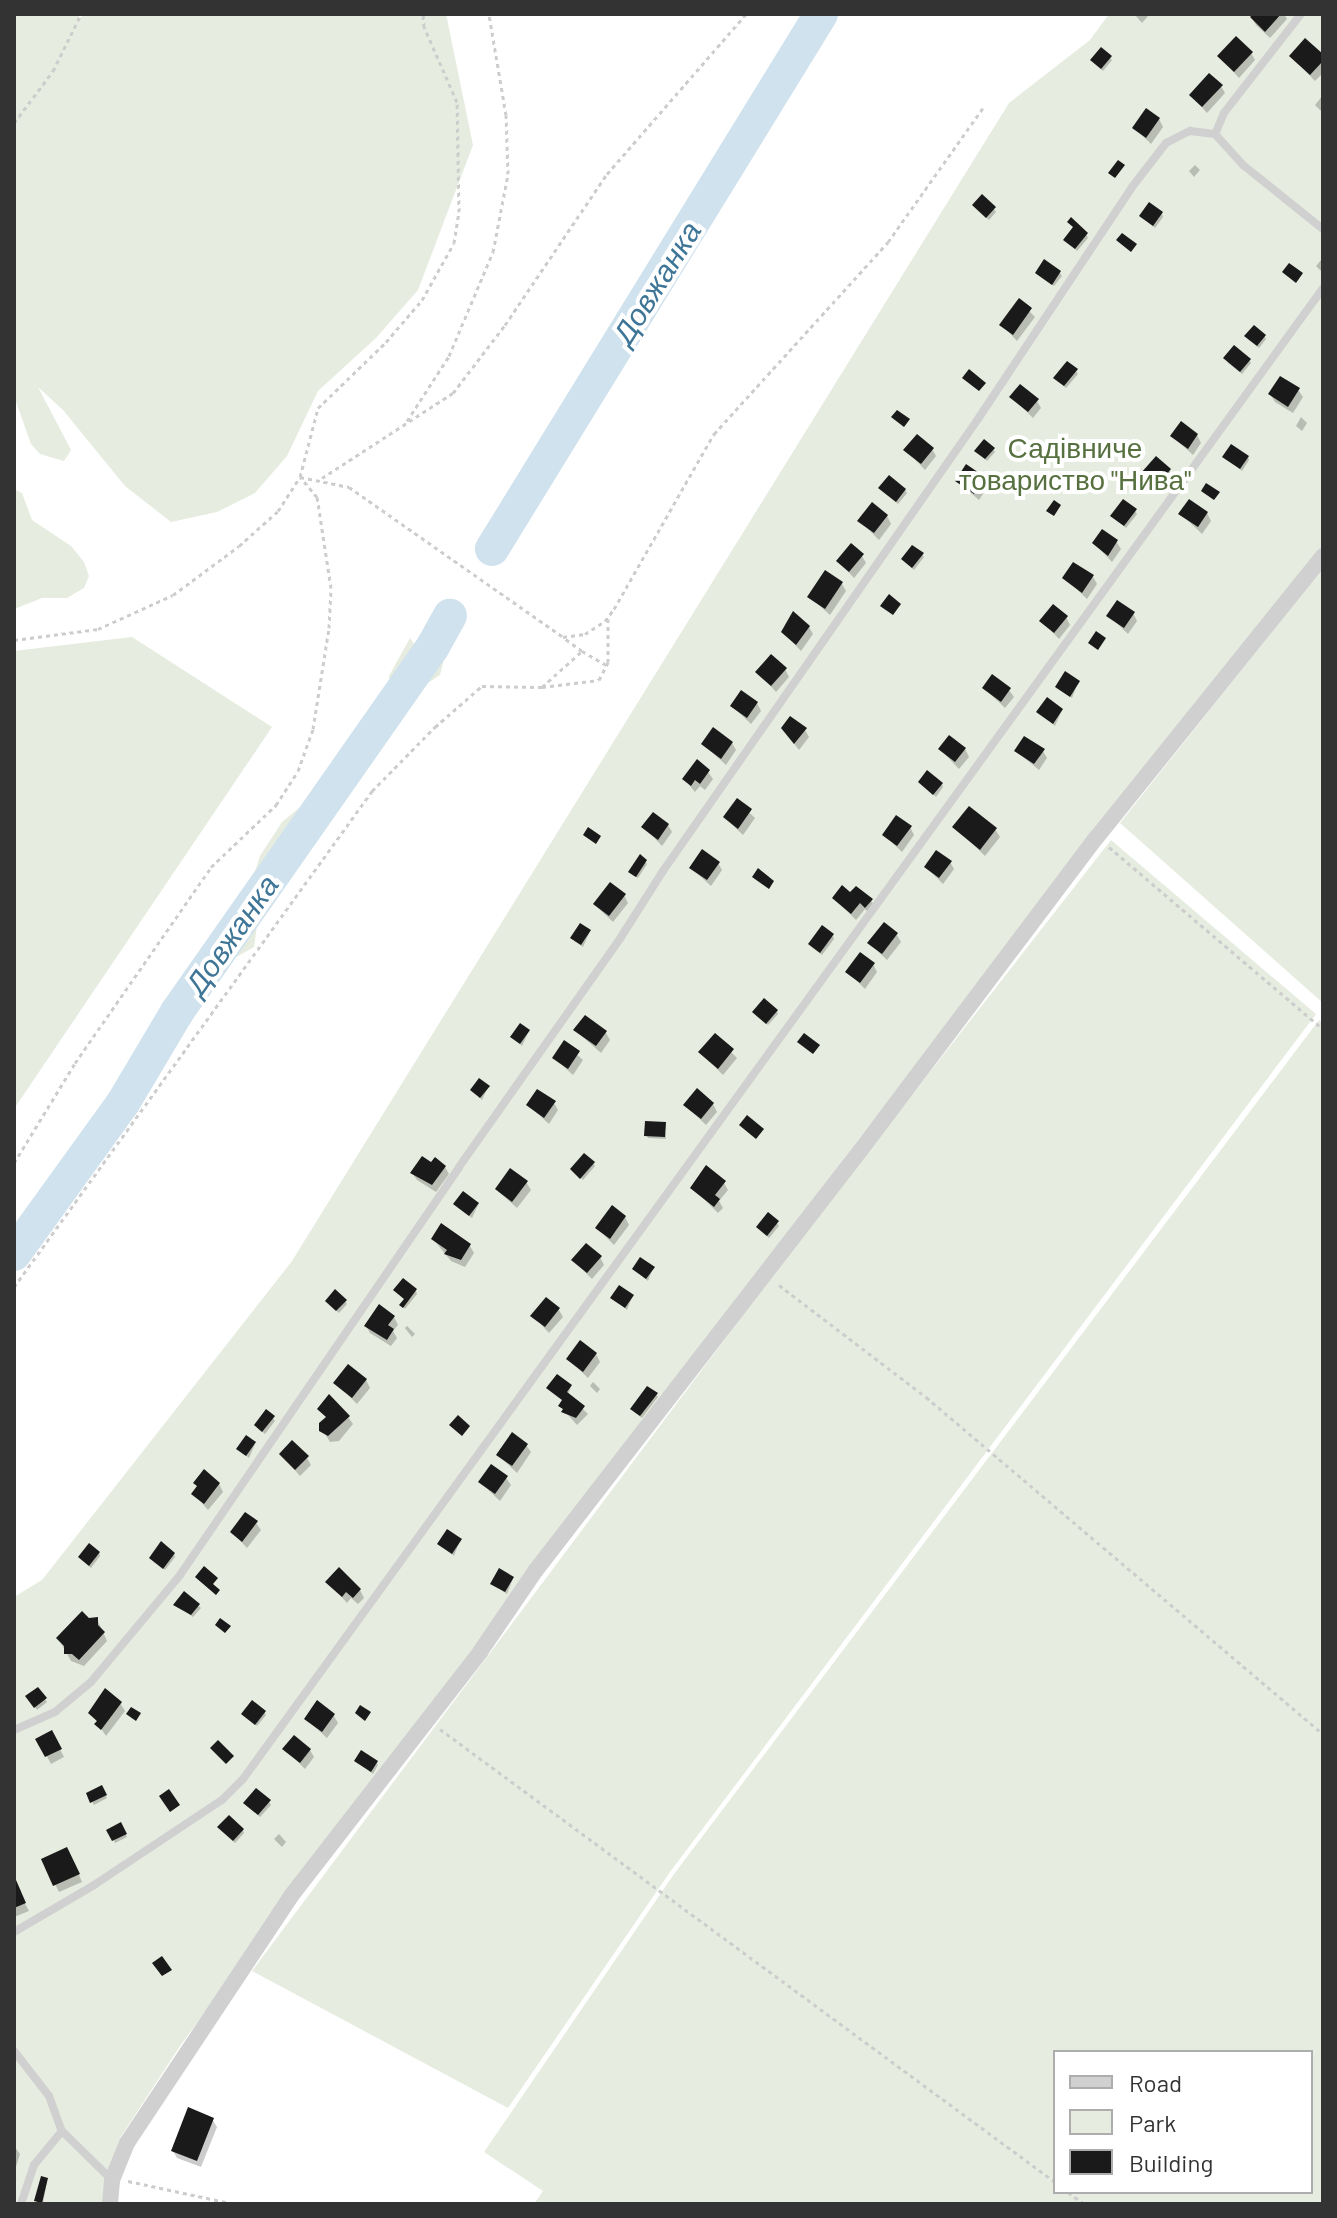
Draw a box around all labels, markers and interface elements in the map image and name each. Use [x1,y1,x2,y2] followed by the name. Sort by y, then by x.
[604,214,708,350] water label: Довжанка
[959,430,1191,496] park label: Садівниче товариство "Нива"
[177,867,285,1001] water label: Довжанка
[1053,2050,1313,2194] legend
[1129,2068,1182,2097] text: Road
[1129,2108,1176,2137] text: Park
[1129,2148,1213,2177] text: Building

